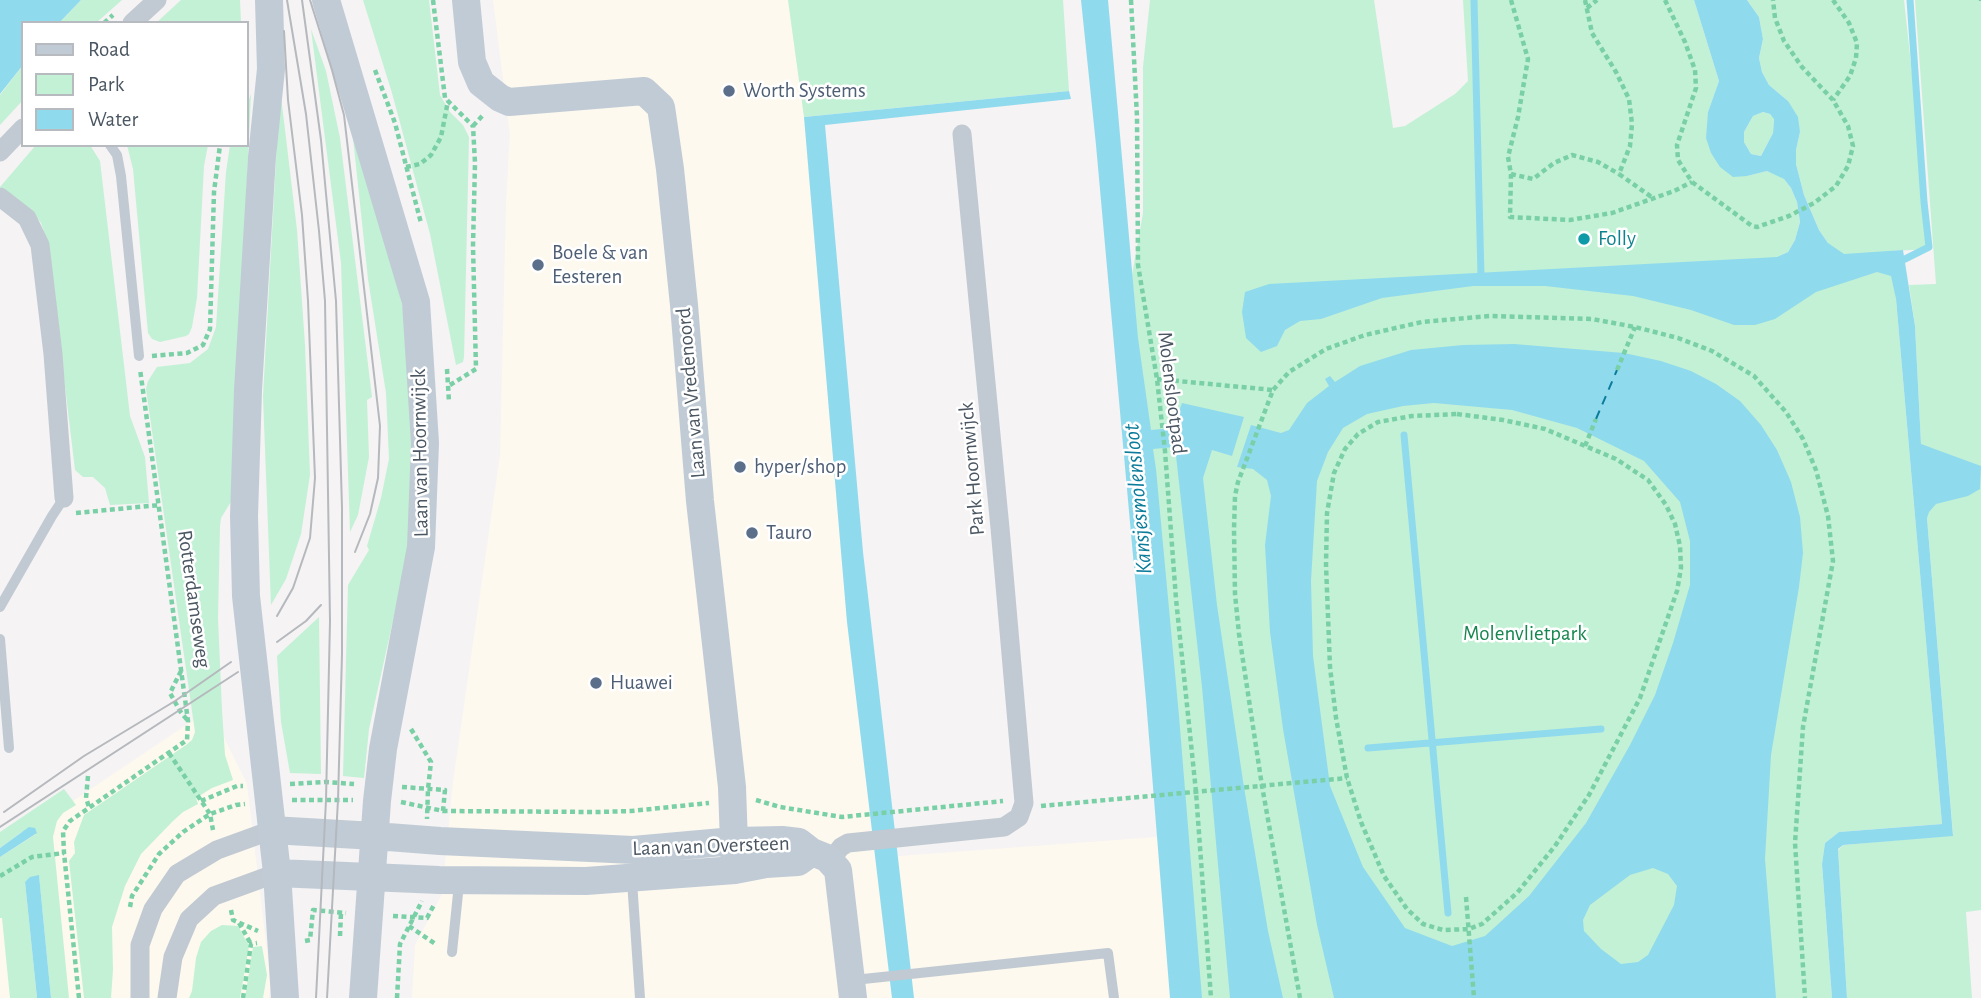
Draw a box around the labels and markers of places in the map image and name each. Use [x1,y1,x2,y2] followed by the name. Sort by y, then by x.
[743,78,866,104] place label: Worth Systems
[721,83,737,99] marker: Worth Systems
[1598,226,1636,252] place label: Folly
[1576,231,1592,247] marker: Folly
[552,240,648,290] place label: Boele & van Eesteren
[530,257,546,273] marker: Boele & van Eesteren
[754,454,846,480] place label: hyper/shop
[732,459,748,475] marker: hyper/shop
[766,520,812,546] place label: Tauro
[744,525,760,541] marker: Tauro
[610,670,673,696] place label: Huawei
[588,675,604,691] marker: Huawei

